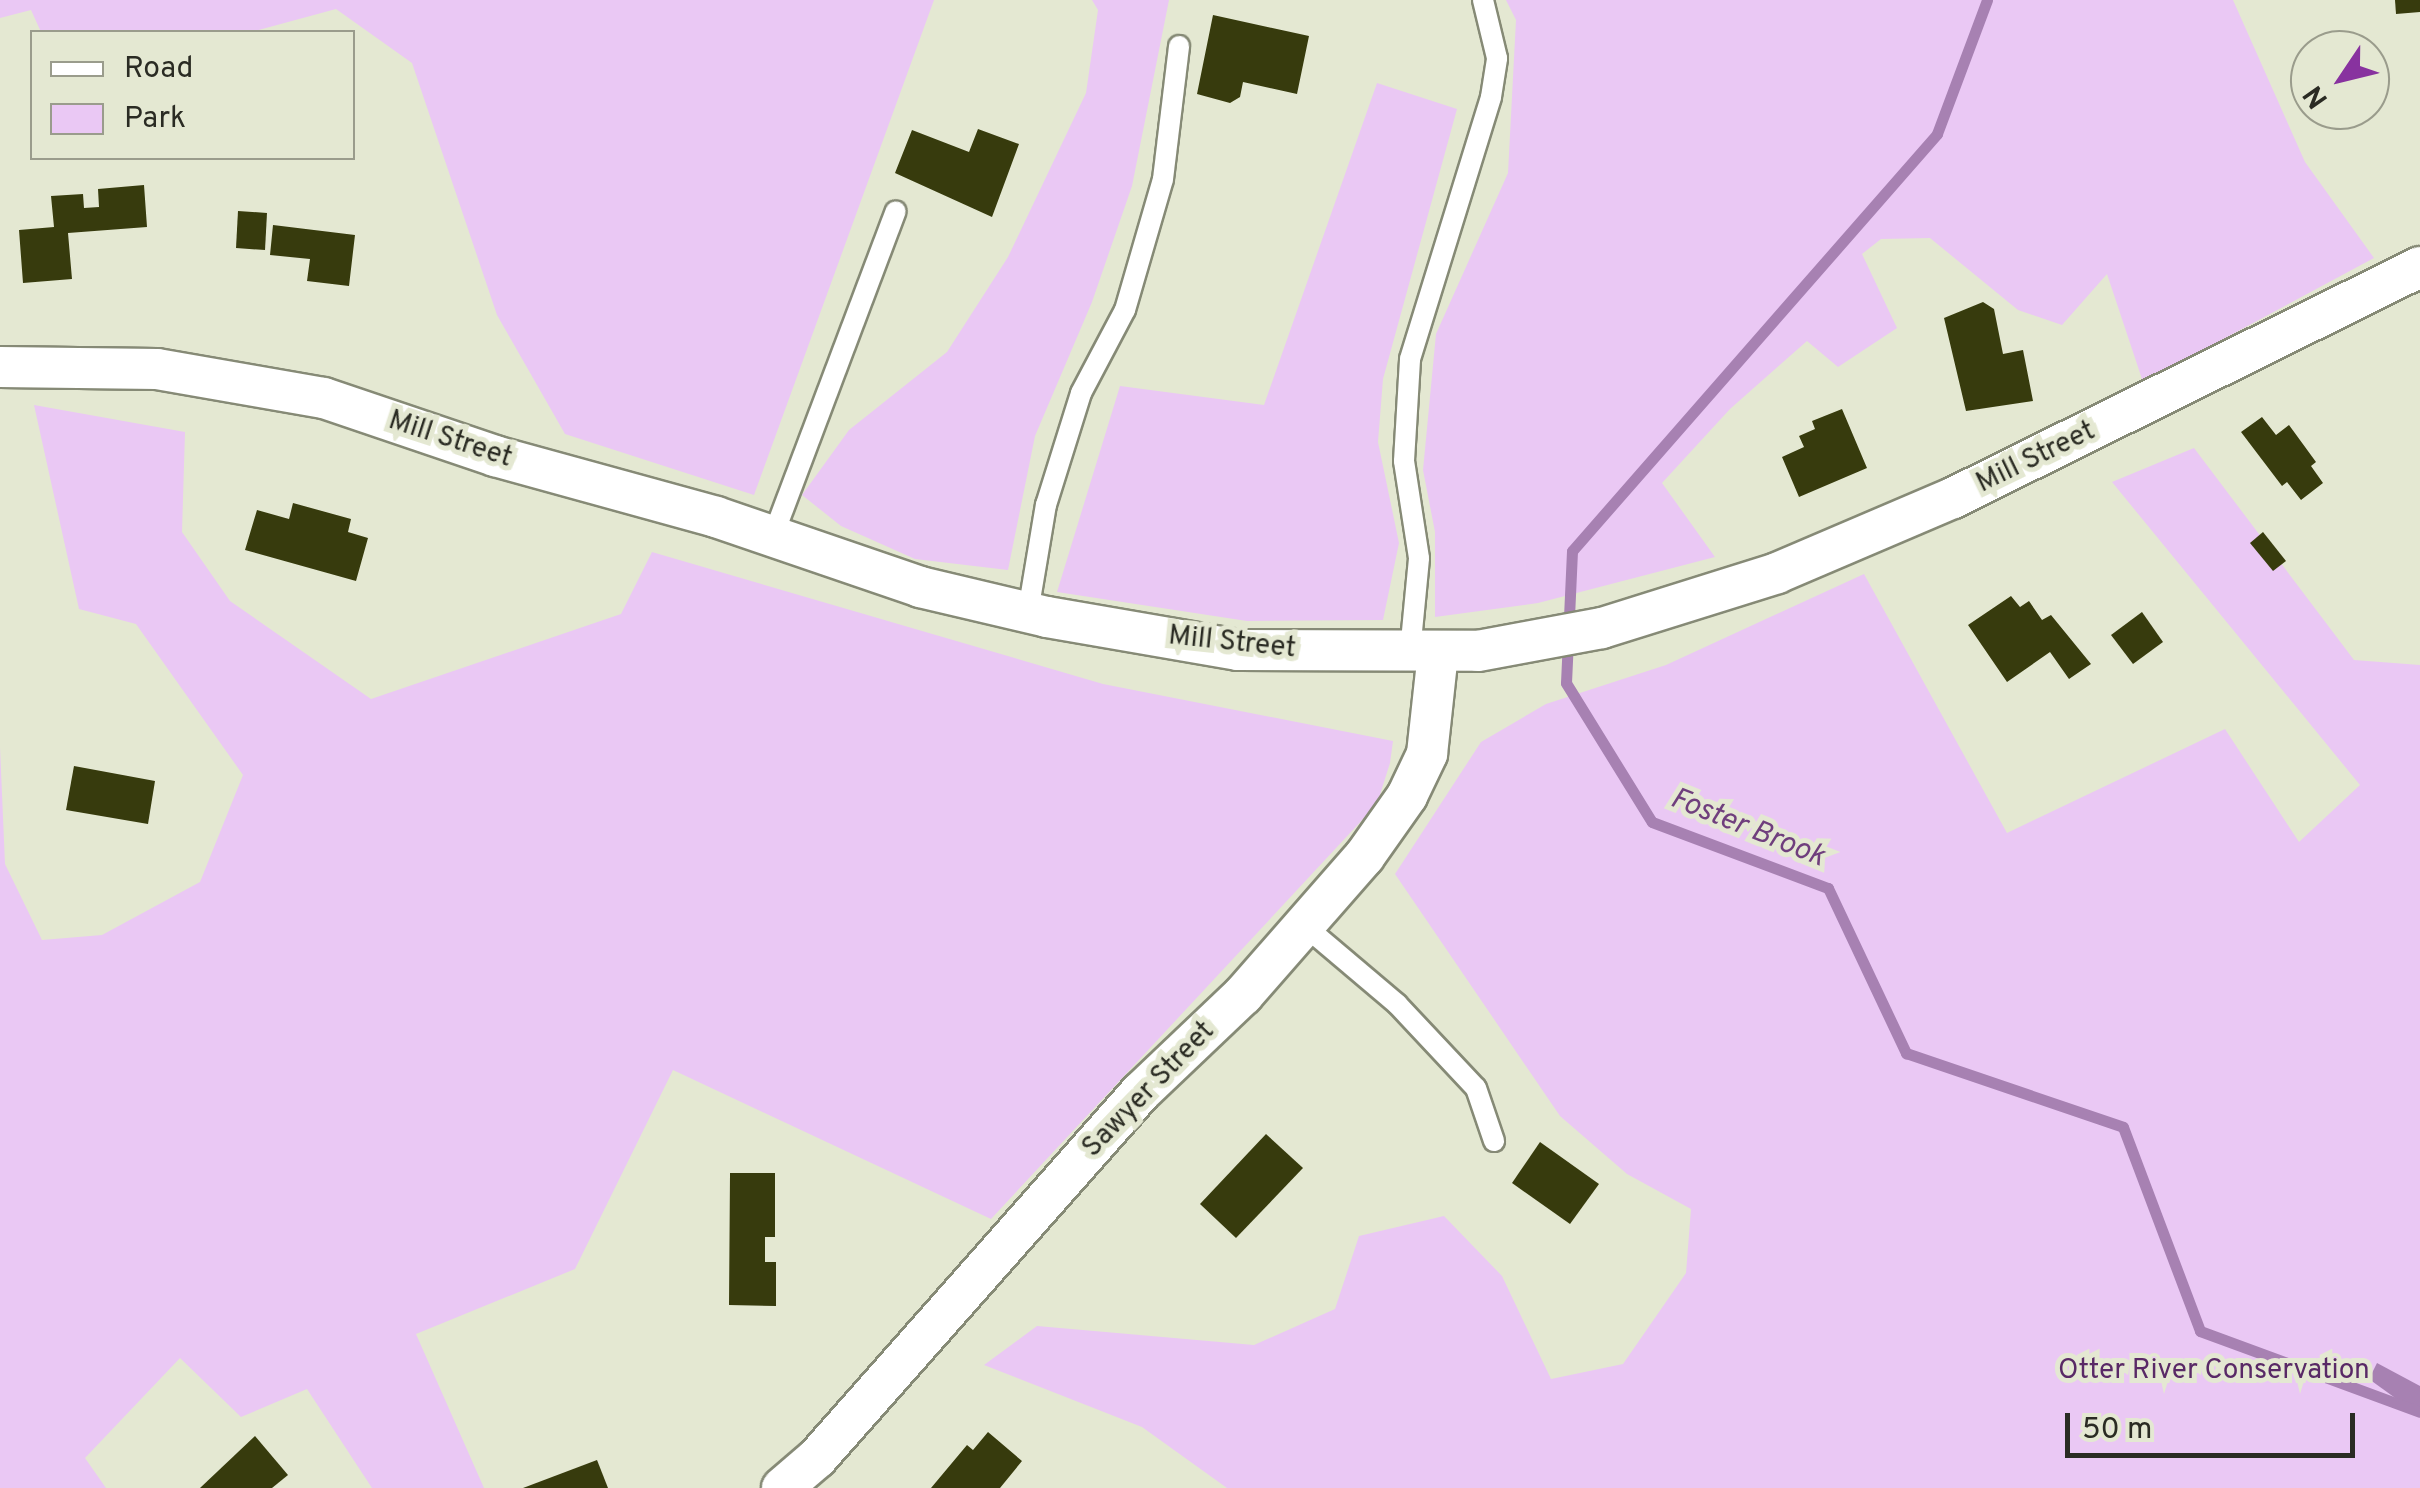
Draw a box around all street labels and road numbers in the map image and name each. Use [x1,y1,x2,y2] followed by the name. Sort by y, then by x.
[384,404,516,476] street label: Mill Street
[1971,415,2101,501] street label: Mill Street
[1167,620,1297,666] street label: Mill Street
[1076,1015,1222,1165] street label: Sawyer Street

